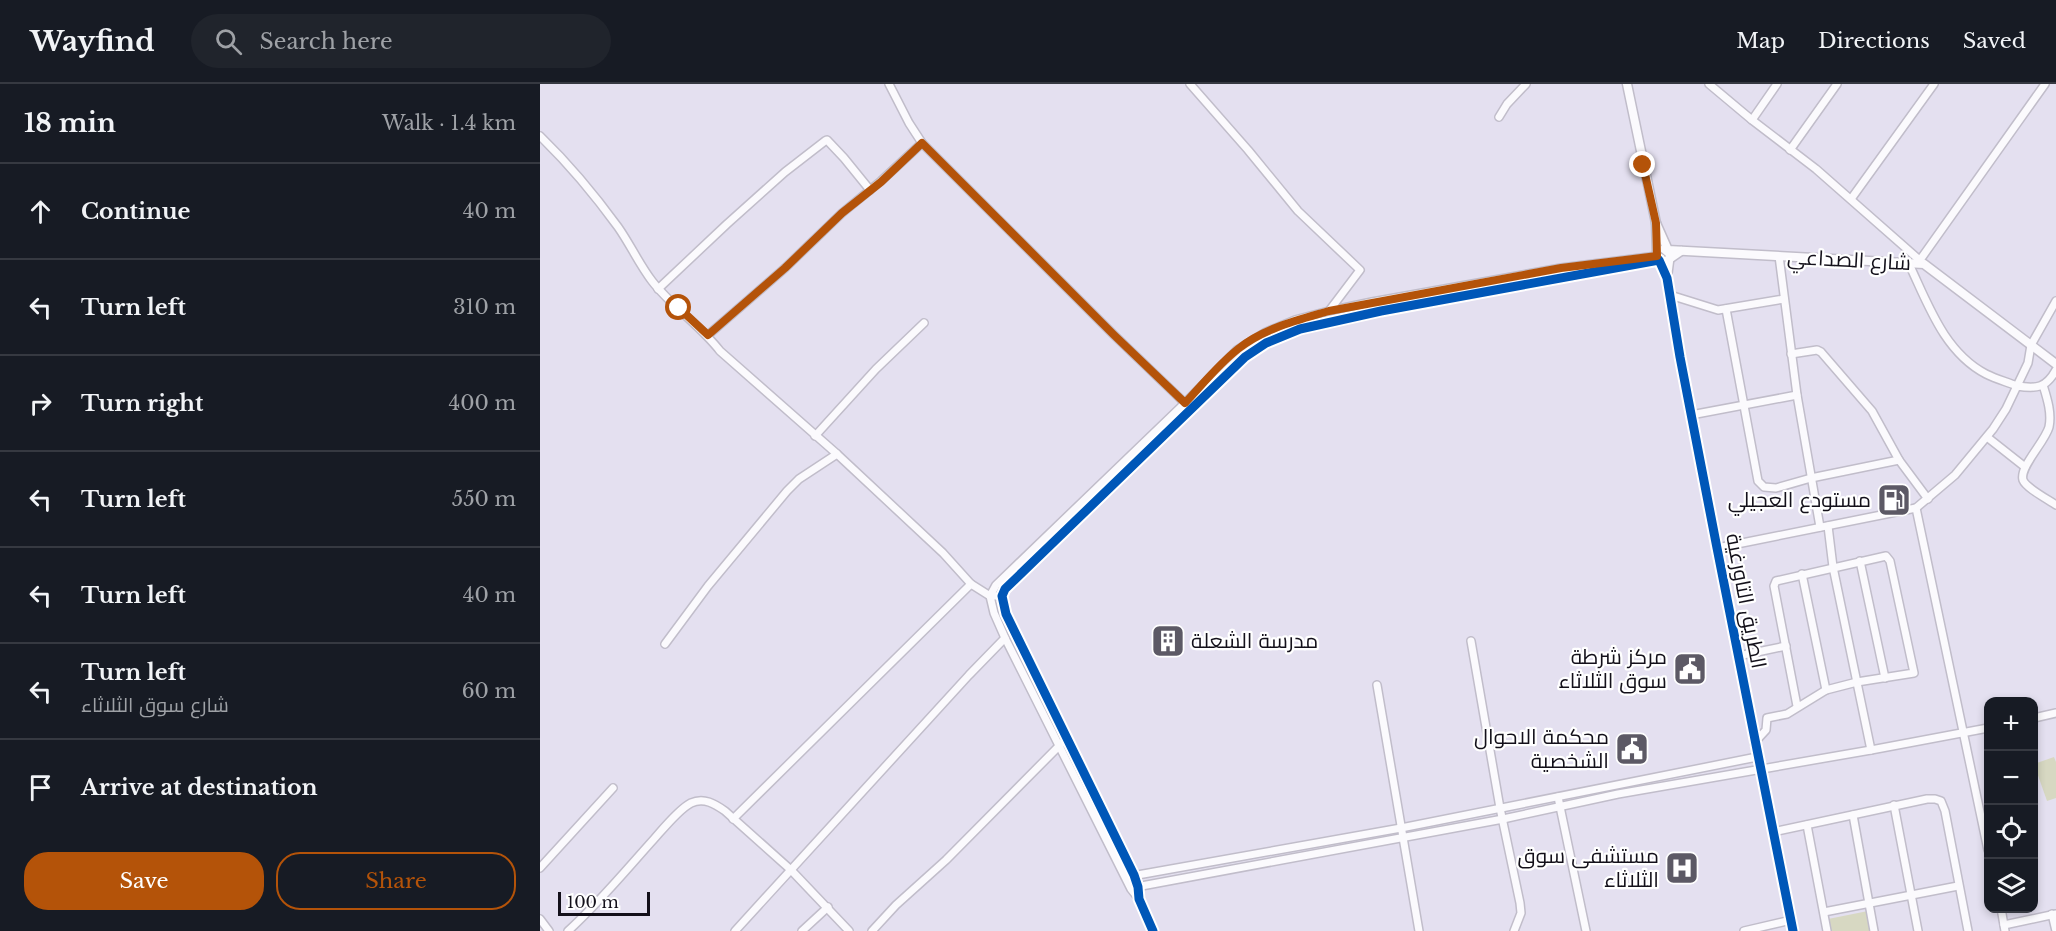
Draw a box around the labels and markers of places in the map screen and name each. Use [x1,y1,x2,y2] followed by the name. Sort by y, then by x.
[1876,482,1912,518] fuel station icon: مستودع العجيلي
[1728,487,1871,516] place label: مستودع العجيلي
[1150,623,1186,659] building icon: مدرسة الشعلة
[1191,628,1318,654] place label: مدرسة الشعلة
[1558,644,1667,694] place label: مركز شرطة سوق الثلاثاء
[1672,651,1708,687] public building icon: مركز شرطة سوق الثلاثاء
[1474,724,1609,774] place label: محكمة الاحوال الشخصية
[1614,731,1650,767] public building icon: محكمة الاحوال الشخصية
[1518,843,1659,893] place label: مستشفى سوق الثلاثاء
[1664,850,1700,886] hospital icon: مستشفى سوق الثلاثاء

